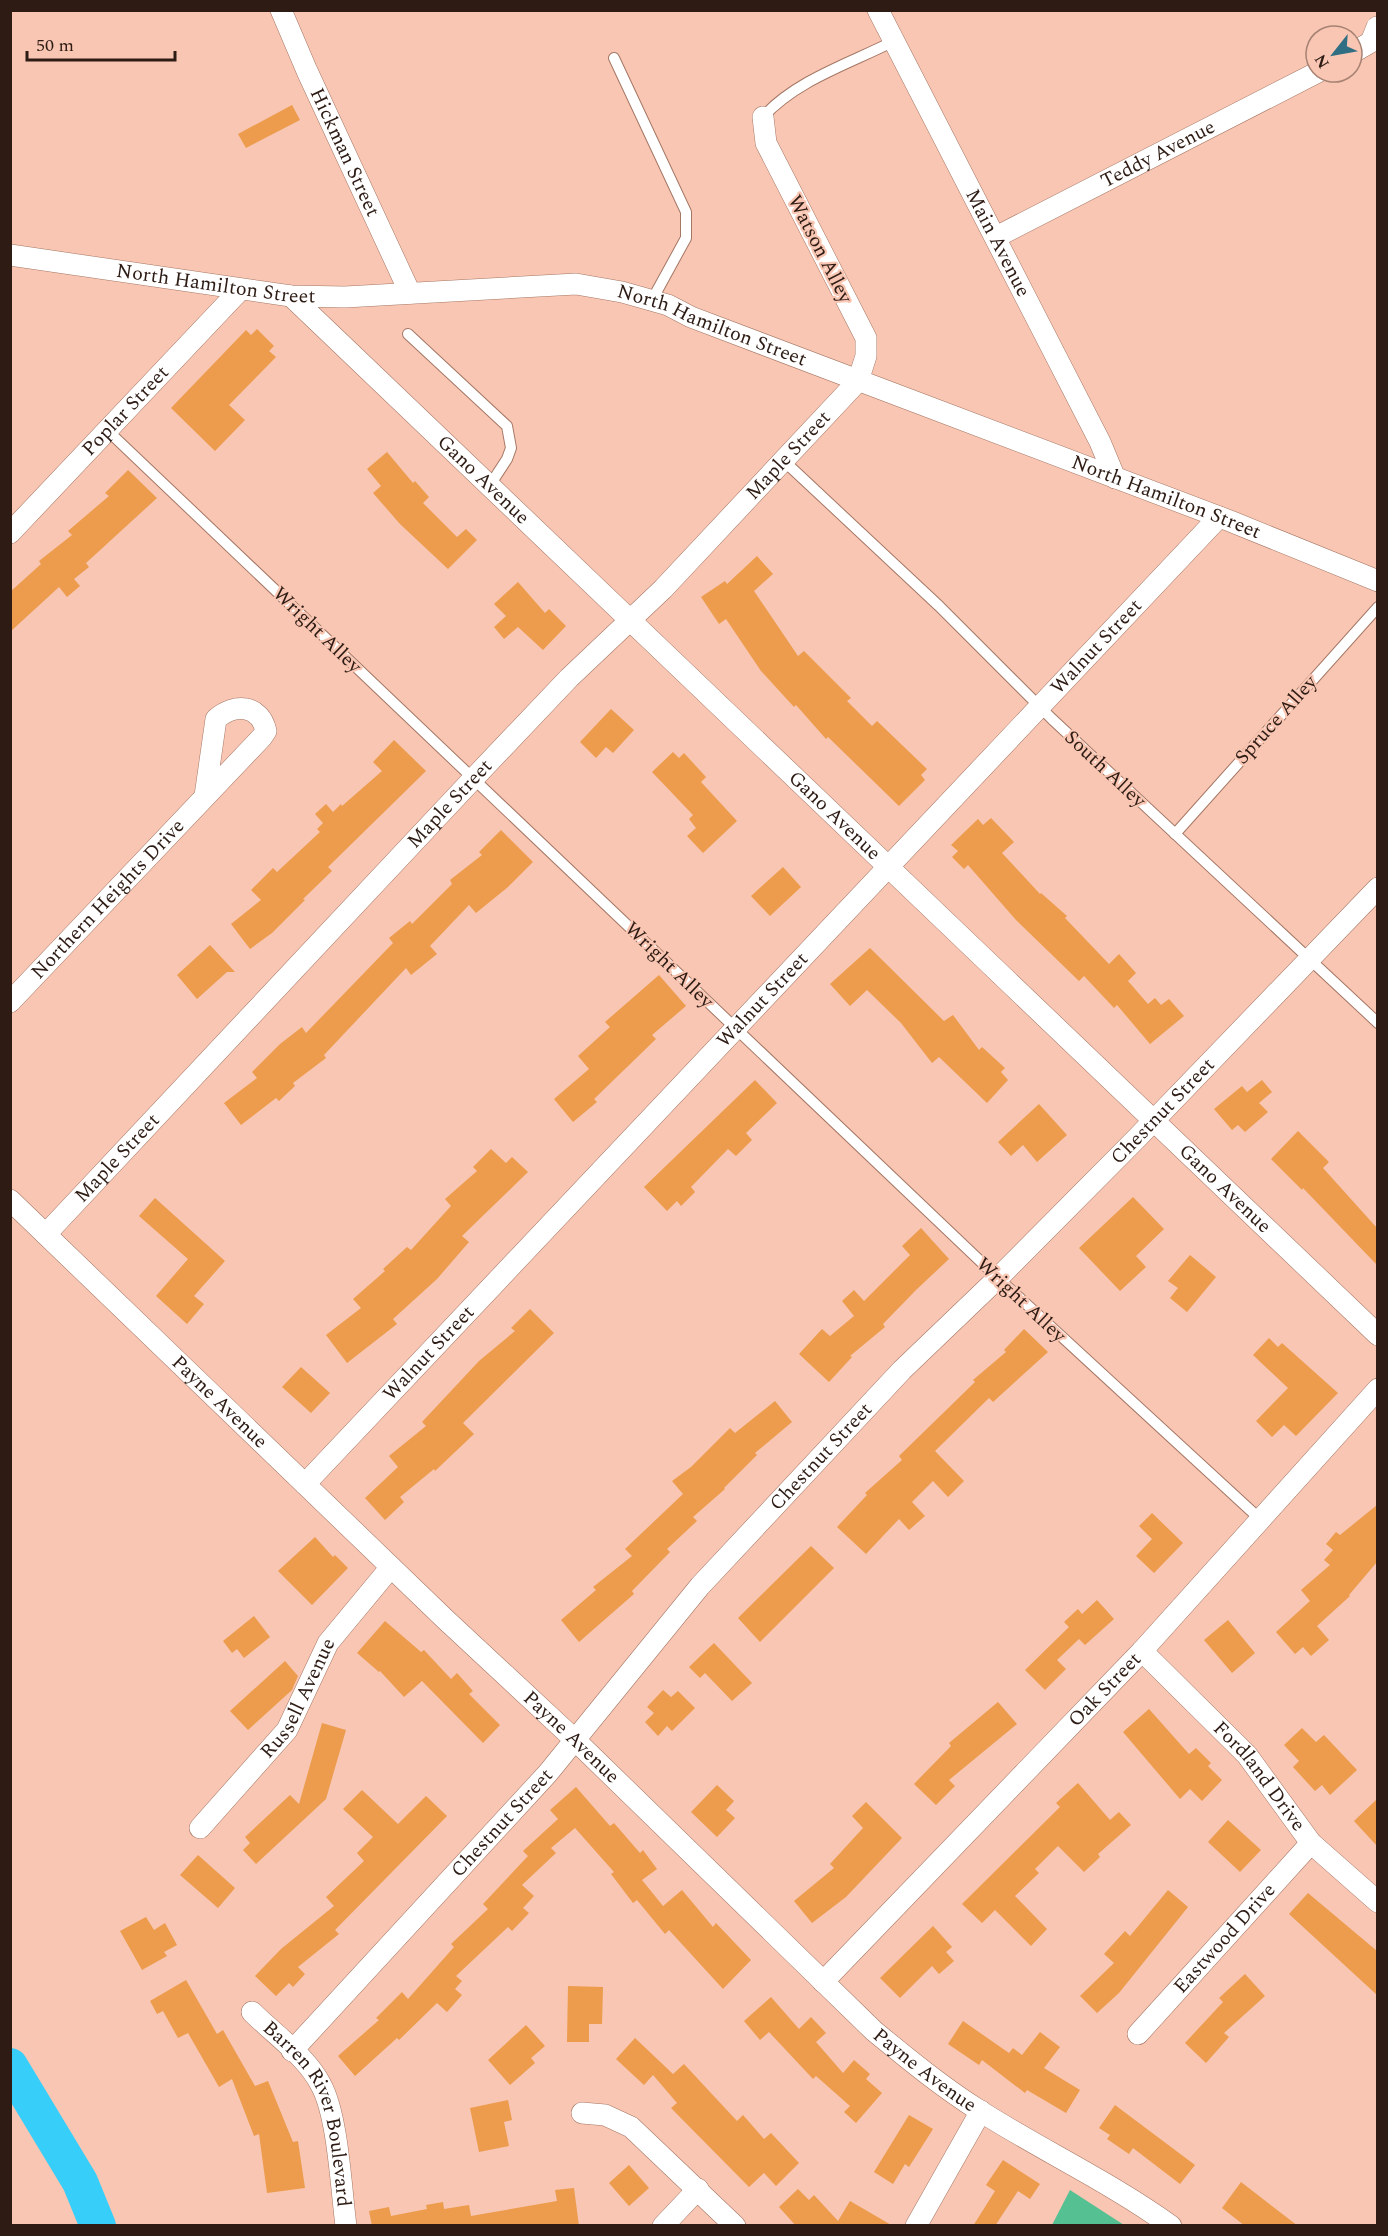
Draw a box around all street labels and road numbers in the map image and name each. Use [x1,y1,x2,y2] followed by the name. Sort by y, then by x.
[302,83,388,222] street label: Hickman Street
[1095,112,1221,196] street label: Teddy Avenue
[957,184,1038,302] street label: Main Avenue
[780,190,861,310] street label: Watson Alley
[114,256,316,311] street label: North Hamilton Street
[614,276,811,374] street label: North Hamilton Street
[75,359,176,463] street label: Poplar Street
[739,404,838,507] street label: Maple Street
[430,428,537,532] street label: Gano Avenue
[1067,447,1266,547] street label: North Hamilton Street
[266,580,369,681] street label: Wright Alley
[1043,592,1149,702] street label: Walnut Street
[1228,668,1325,771] street label: Spruce Alley
[1057,723,1154,816] street label: South Alley
[400,752,500,855] street label: Maple Street
[781,764,888,867] street label: Gano Avenue
[24,812,192,986] street label: Northern Heights Drive
[618,915,721,1016] street label: Wright Alley
[710,945,815,1055] street label: Walnut Street
[1104,1051,1222,1172] street label: Chestnut Street
[67,1107,167,1210] street label: Maple Street
[1172,1137,1278,1241] street label: Gano Avenue
[969,1250,1074,1351] street label: Wright Alley
[376,1298,482,1408] street label: Walnut Street
[165,1348,275,1456] street label: Payne Avenue
[763,1396,879,1518] street label: Chestnut Street
[253,1633,343,1765] street label: Russell Avenue
[1061,1645,1148,1734] street label: Oak Street
[516,1684,627,1791] street label: Payne Avenue
[1206,1714,1313,1838] street label: Fordland Drive
[444,1762,560,1884] street label: Chestnut Street
[1166,1876,1283,2001] street label: Eastwood Drive
[256,2014,359,2208] street label: Barren River Boulevard
[866,2021,983,2120] street label: Payne Avenue

